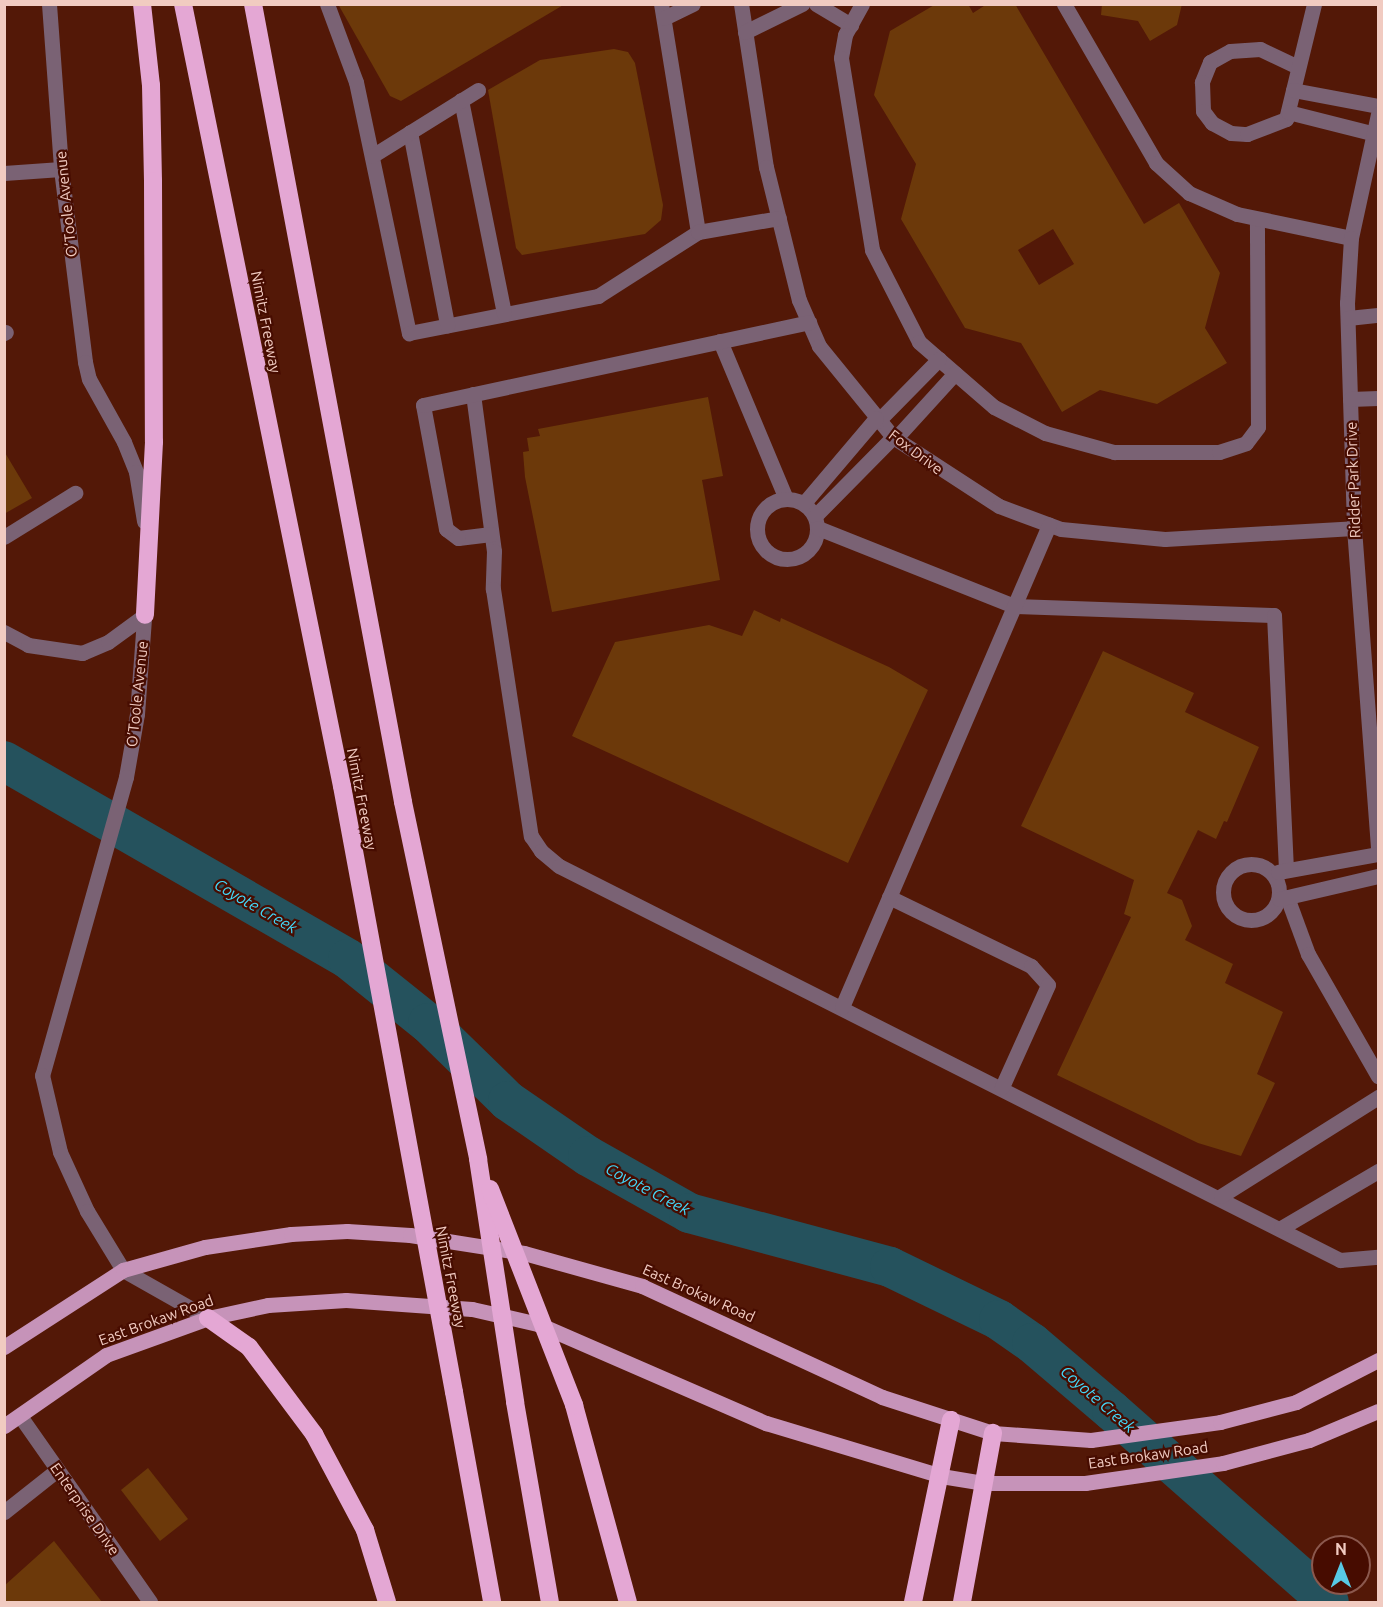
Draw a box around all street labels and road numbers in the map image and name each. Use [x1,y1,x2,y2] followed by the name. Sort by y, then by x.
[51,150,81,258] street label: O’Toole Avenue
[247,269,285,375] street label: Nimitz Freeway
[1342,421,1364,539] street label: Ridder Park Drive
[885,426,947,478] street label: Fox Drive
[122,640,152,748] street label: O’Toole Avenue
[343,746,381,852] street label: Nimitz Freeway
[432,1224,470,1330] street label: Nimitz Freeway
[640,1260,758,1326] street label: East Brokaw Road
[96,1291,216,1349] street label: East Brokaw Road
[1087,1438,1209,1472] street label: East Brokaw Road
[46,1459,124,1559] street label: Enterprise Drive

